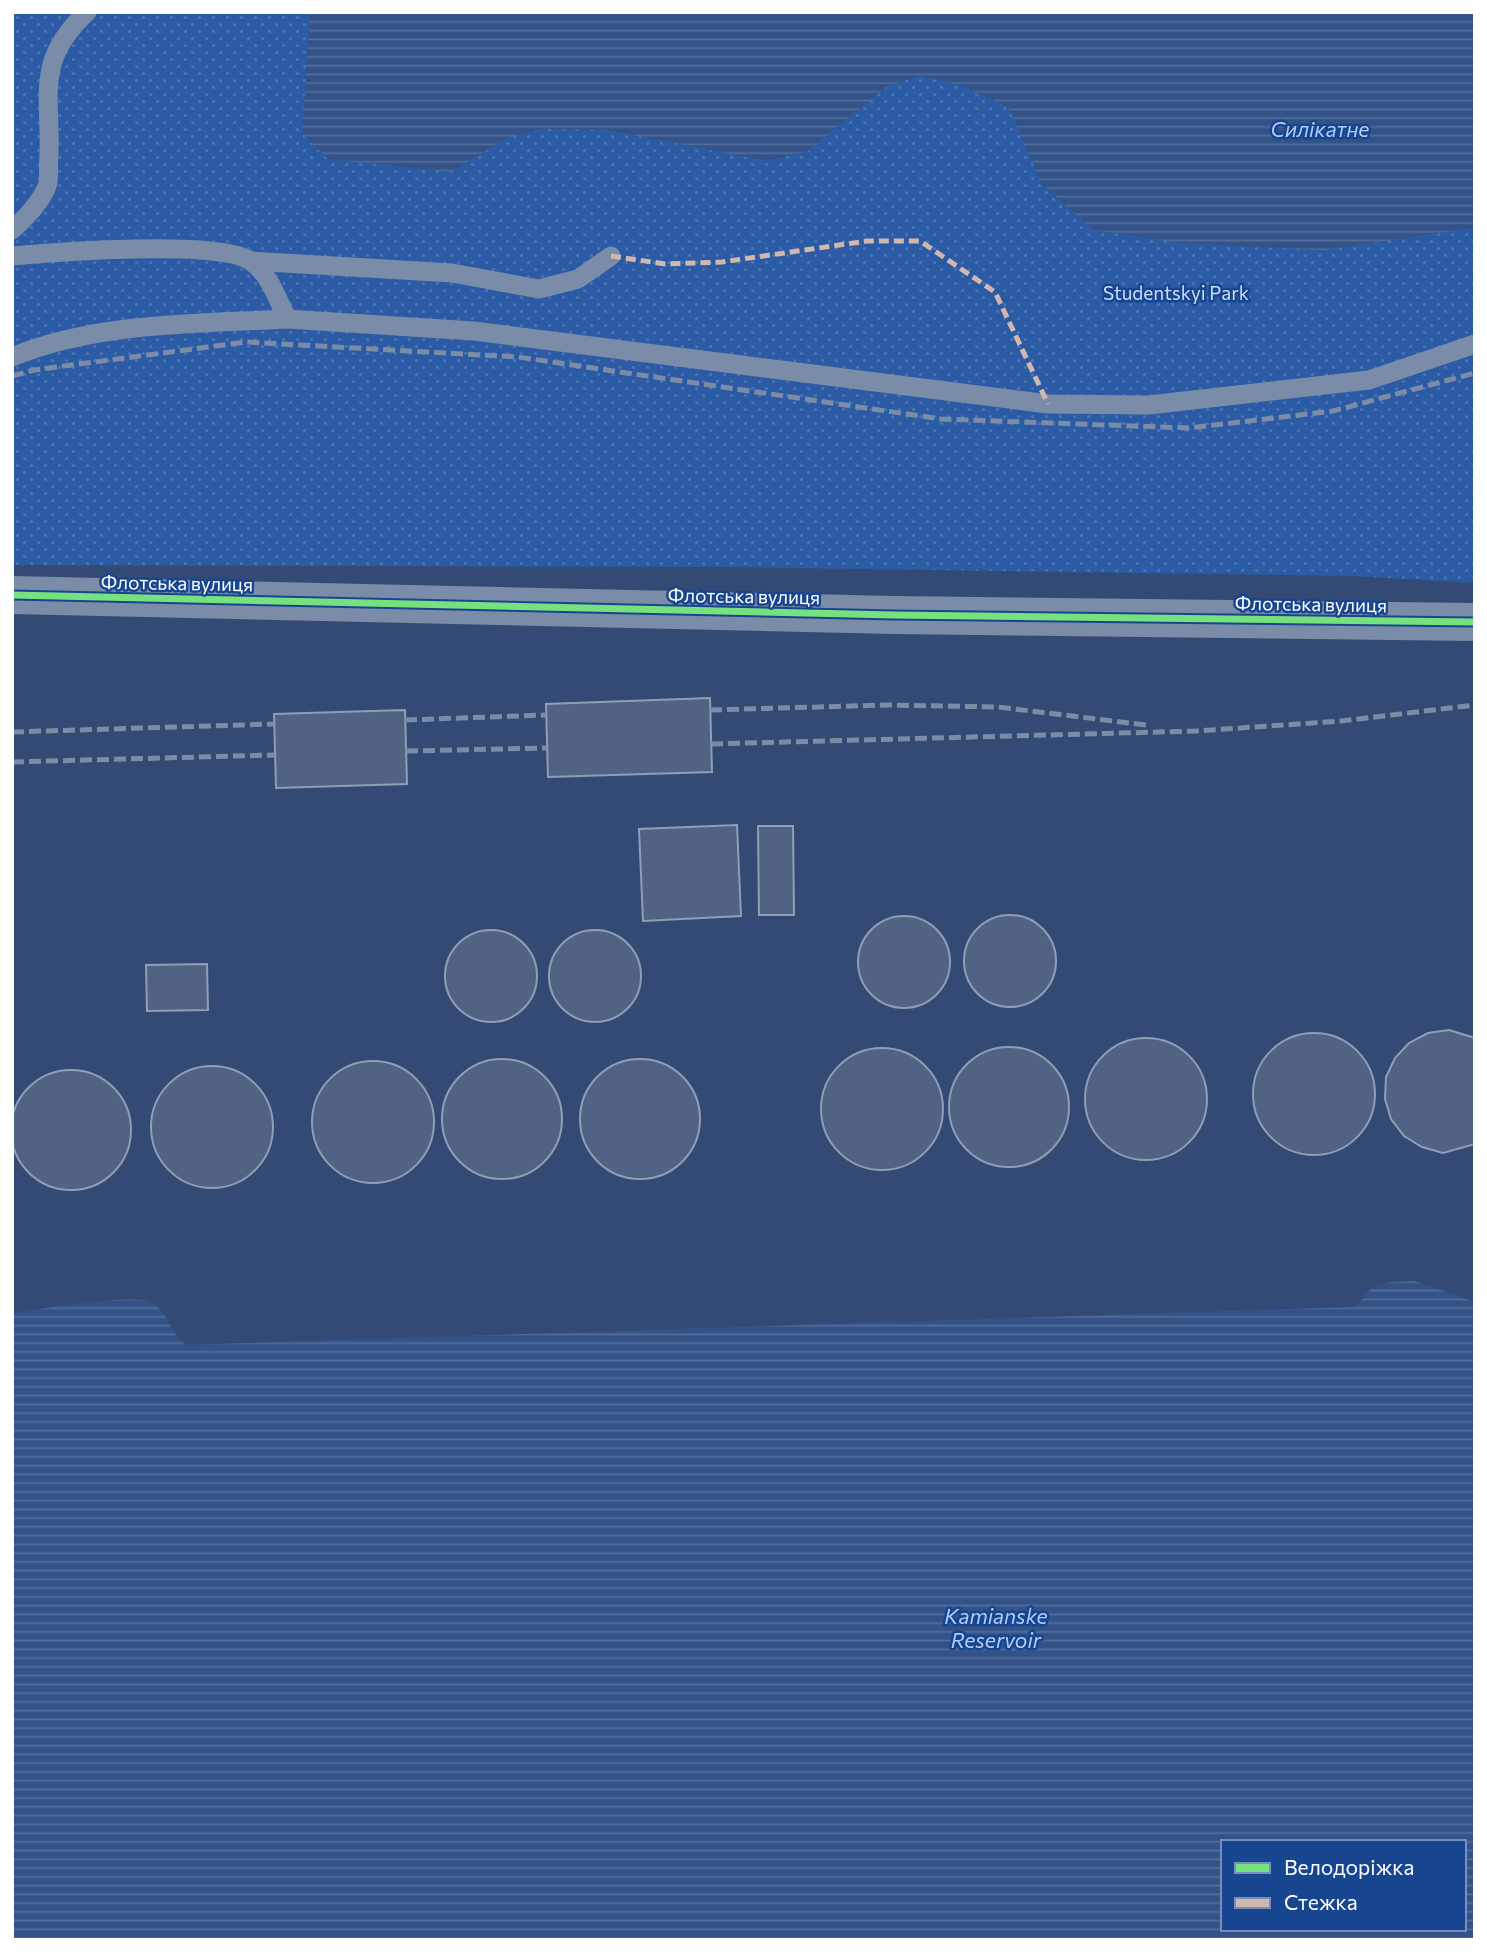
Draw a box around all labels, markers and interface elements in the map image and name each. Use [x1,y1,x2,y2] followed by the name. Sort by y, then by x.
[1271,116,1369,141] water label: Силікатне
[1103,281,1249,304] park label: Studentskyi Park
[101,570,253,595] street label: Флотська вулиця
[668,583,820,608] street label: Флотська вулиця
[1235,591,1387,616] street label: Флотська вулиця
[944,1603,1048,1652] water label: Kamianske Reservoir
[1221,1840,1466,1931] legend
[1284,1854,1414,1879] text: Велодоріжка
[1284,1889,1358,1914] text: Стежка

